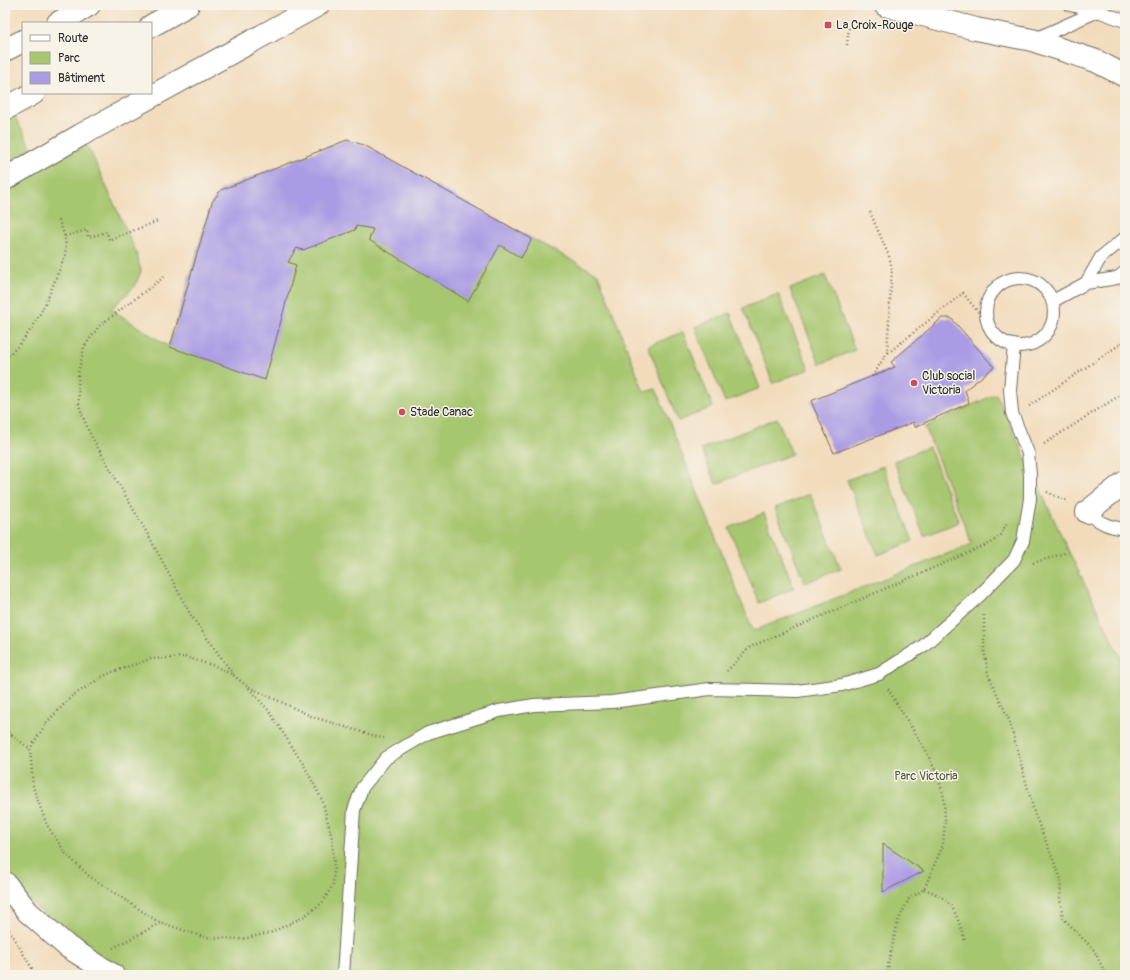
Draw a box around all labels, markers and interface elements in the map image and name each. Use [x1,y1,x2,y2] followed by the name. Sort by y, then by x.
[836,18,914,33] place label: La Croix-Rouge
[823,20,833,30] marker: La Croix-Rouge
[22,22,152,94] legend
[58,31,88,46] text: Route
[58,51,80,66] text: Parc
[58,71,105,86] text: Bâtiment
[922,369,975,398] place label: Club social Victoria
[909,378,919,388] marker: Club social Victoria
[410,405,473,420] place label: Stade Canac
[397,407,407,417] marker: Stade Canac
[894,769,958,784] park label: Parc Victoria

